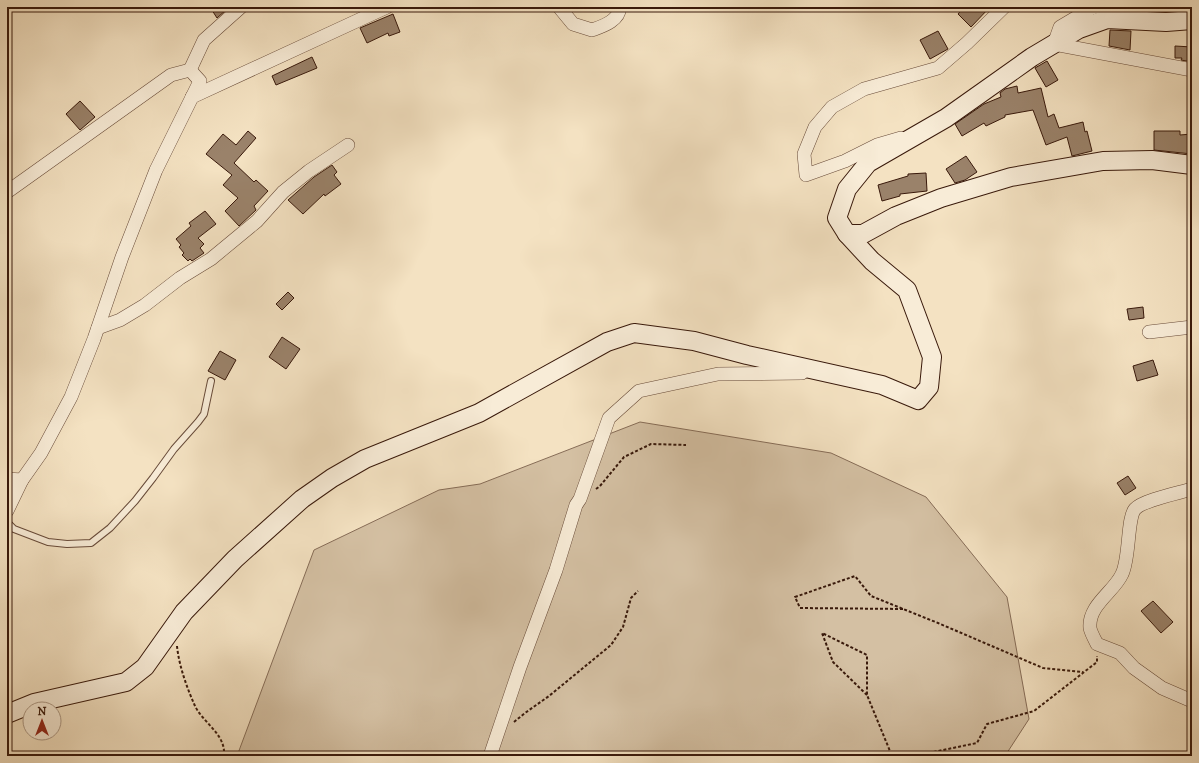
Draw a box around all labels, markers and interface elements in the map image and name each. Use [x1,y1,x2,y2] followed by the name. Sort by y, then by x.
[22,701,62,741] north arrow
[37,705,47,719] text: N

